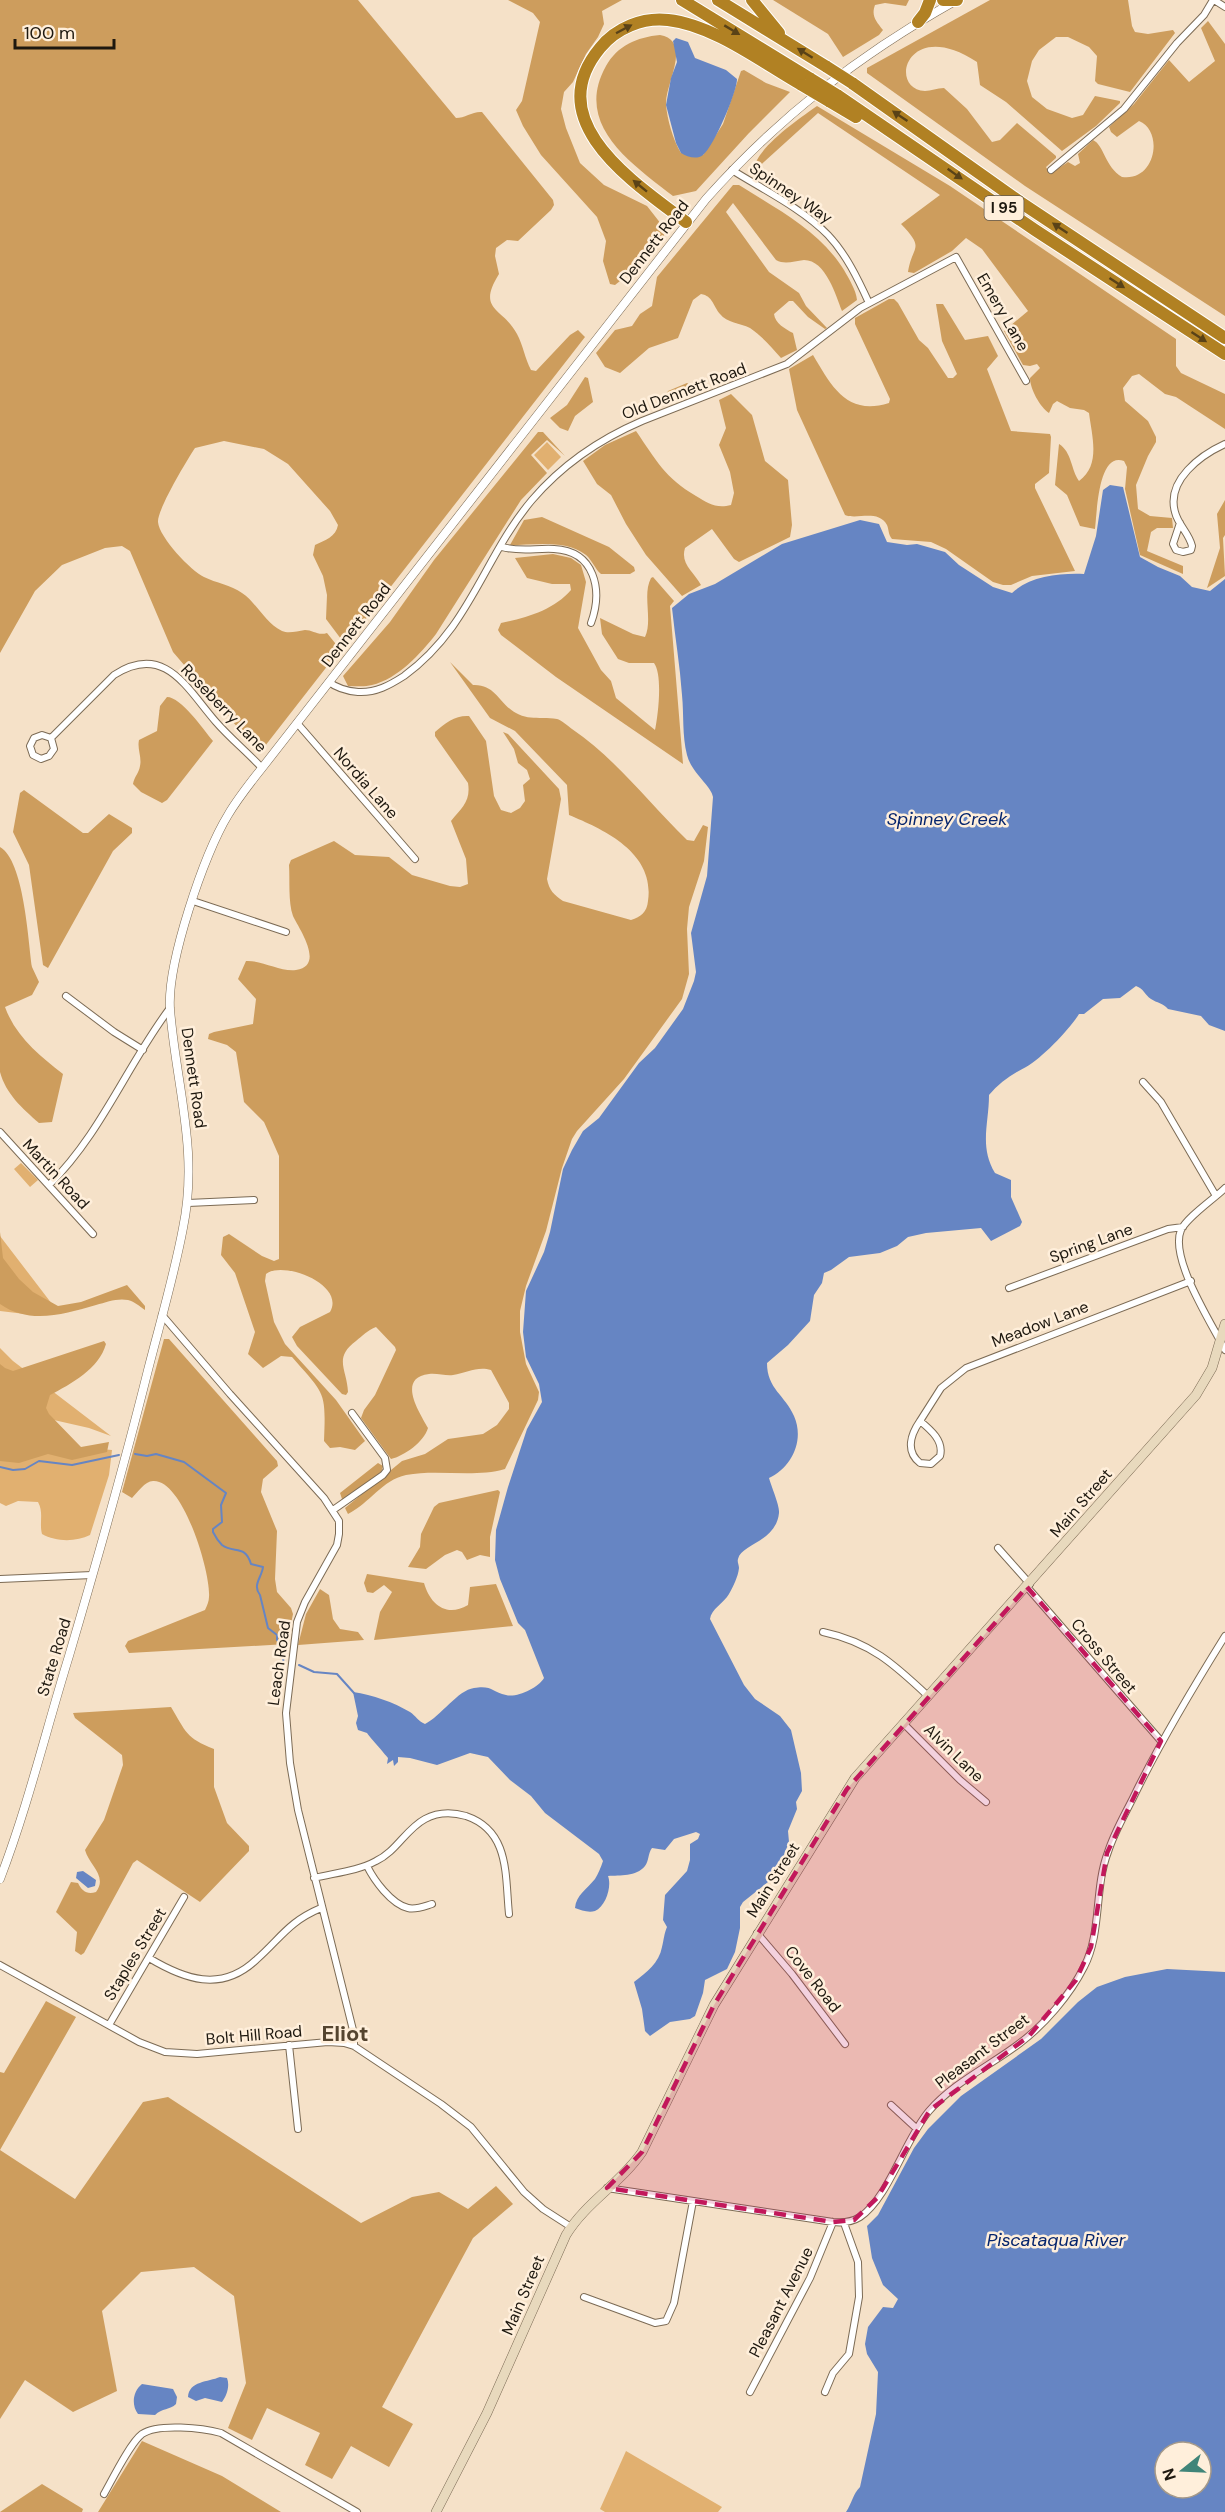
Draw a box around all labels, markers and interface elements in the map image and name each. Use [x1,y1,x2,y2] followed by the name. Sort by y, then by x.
[15,12,114,50] scale bar
[24,21,75,45] text: 100 m
[615,25,632,34] one-way arrow
[724,25,740,36] one-way arrow
[797,47,813,58] one-way arrow
[893,110,909,122] one-way arrow
[746,158,837,228] street label: Spinney Way
[947,168,963,179] one-way arrow
[633,180,648,193] one-way arrow
[615,196,693,288] street label: Dennett Road
[984,196,1024,220] road number: I 95
[1052,223,1068,234] one-way arrow
[972,269,1034,355] street label: Emery Lane
[1108,277,1124,289] one-way arrow
[1191,331,1207,342] one-way arrow
[619,358,749,424] street label: Old Dennett Road
[317,579,395,671] street label: Dennett Road
[176,659,272,757] street label: Roseberry Lane
[329,743,403,823] street label: Nordia Lane
[887,807,1008,831] water label: Spinney Creek
[177,1026,211,1130] street label: Dennett Road
[18,1134,94,1214] street label: Martin Road
[1047,1218,1135,1268] street label: Spring Lane
[988,1296,1092,1352] street label: Meadow Lane
[1045,1464,1117,1542] street label: Main Street
[1066,1614,1142,1698] street label: Cross Street
[32,1615,76,1699] street label: State Road
[263,1619,295,1707] street label: Leach Road
[920,1719,988,1787] street label: Alvin Lane
[742,1838,804,1922] street label: Main Street
[99,1904,171,2004] street label: Staples Street
[780,1941,846,2017] street label: Cove Road
[931,2009,1033,2093] street label: Pleasant Street
[321,2019,369,2048] district label: Eliot
[205,2020,303,2050] street label: Bolt Hill Road
[987,2228,1127,2252] water label: Piscataqua River
[744,2243,818,2361] street label: Pleasant Avenue
[497,2252,549,2338] street label: Main Street
[1153,2440,1213,2500] north arrow
[1157,2466,1181,2483] text: N

